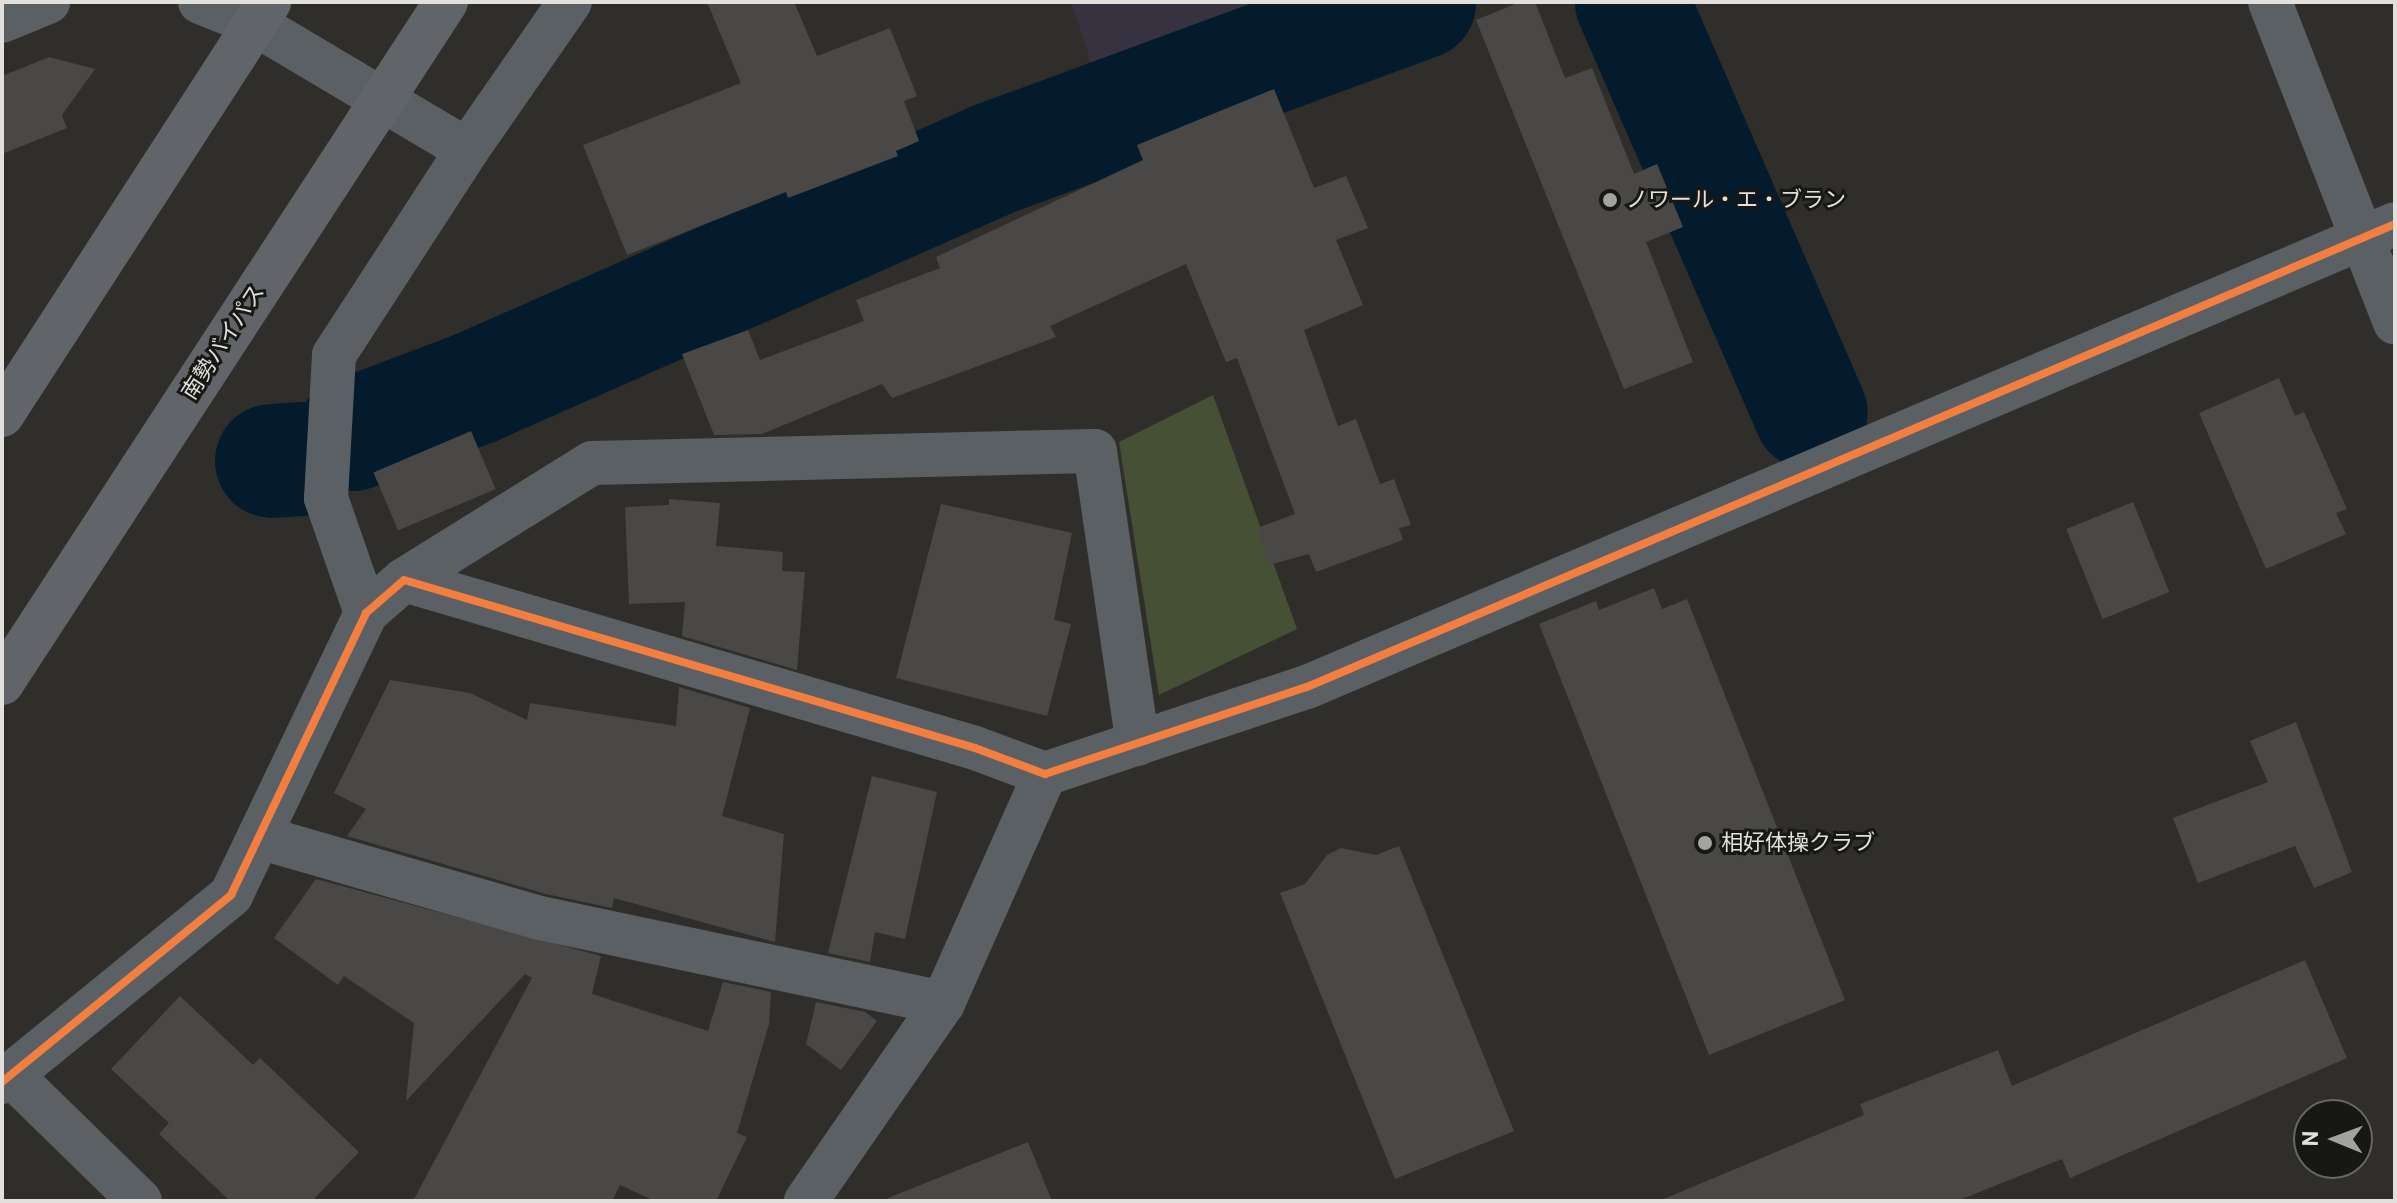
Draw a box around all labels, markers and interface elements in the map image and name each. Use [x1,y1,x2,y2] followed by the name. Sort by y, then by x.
[1626,187,1846,213] place label: ノワール・エ・ブラン
[1601,191,1619,209] marker: ノワール・エ・ブラン
[176,279,270,405] street label: 南勢バイパス
[1721,830,1875,856] place label: 相好体操クラブ
[1696,834,1714,852] marker: 相好体操クラブ
[2293,1099,2373,1179] north arrow
[2298,1131,2323,1147] text: N

